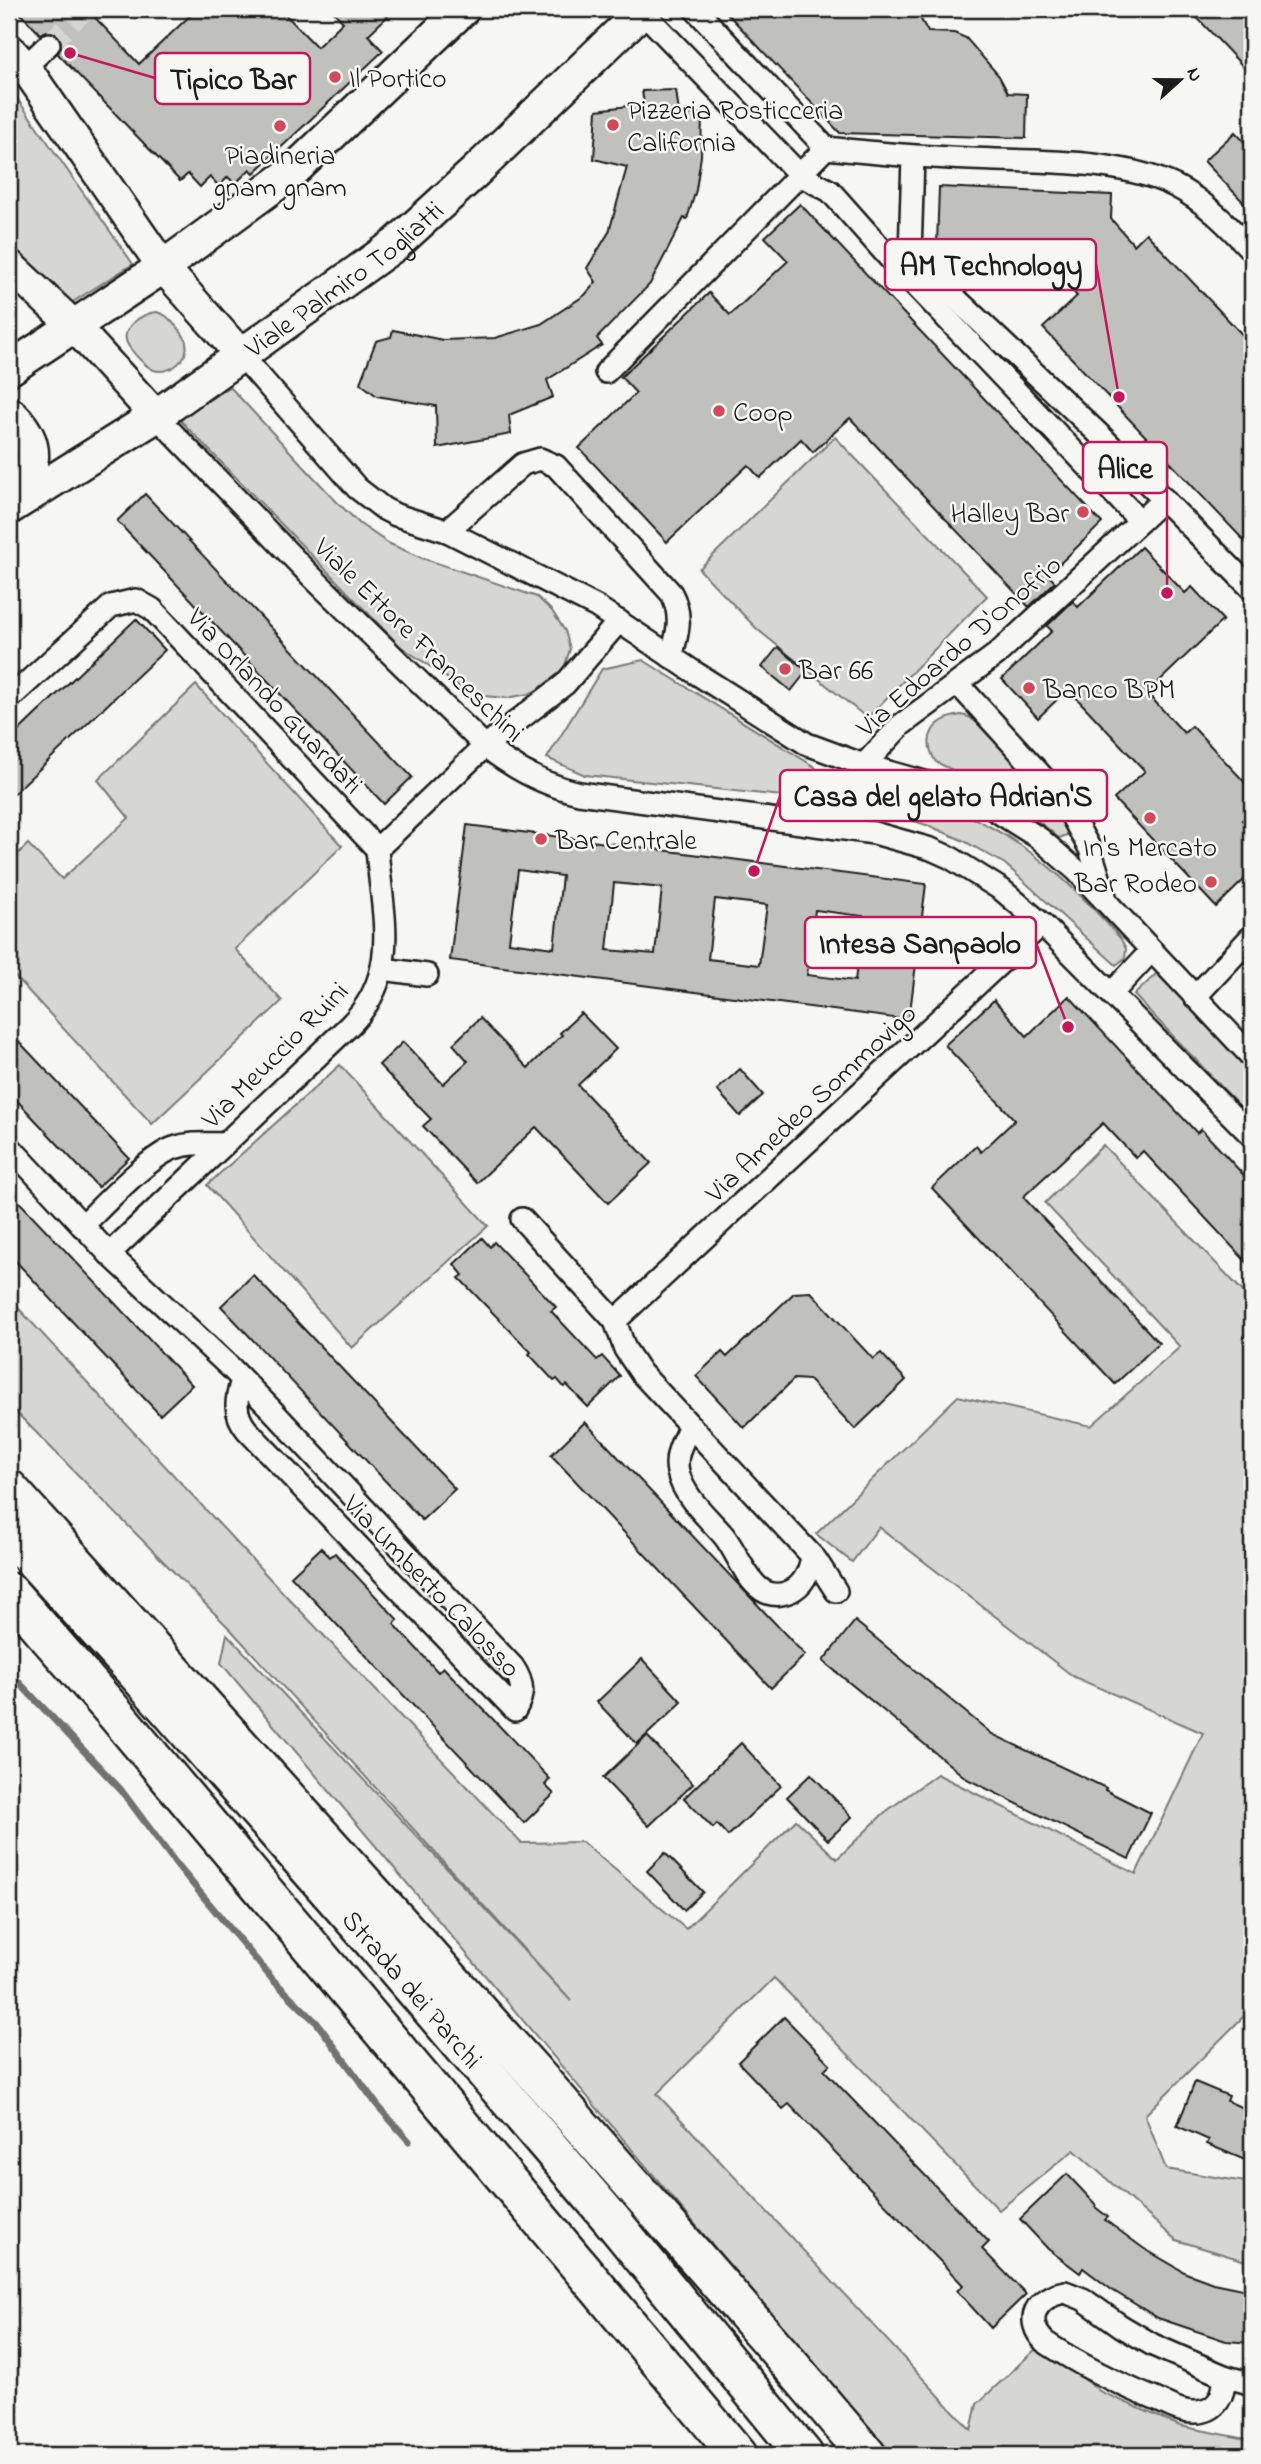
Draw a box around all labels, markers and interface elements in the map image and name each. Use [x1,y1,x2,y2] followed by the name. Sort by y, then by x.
[1146,46,1216,116] north arrow
[155,53,310,104] callout: Tipico Bar
[170,60,297,104] text: Tipico Bar
[349,60,447,101] place label: Il Portico
[1179,64,1209,86] text: N
[327,69,343,85] marker: Il Portico
[627,92,843,165] place label: Pizzeria Rosticceria California
[605,117,621,133] marker: Pizzeria Rosticceria California
[272,118,288,134] marker: Piadineria gnam gnam
[212,137,347,210] place label: Piadineria gnam gnam
[237,193,455,371] street label: Viale Palmiro Togliatti
[885,239,1096,290] callout: AM Technology
[900,246,1082,291] text: AM Technology
[733,394,793,435] place label: Coop
[711,403,727,419] marker: Coop
[1083,442,1167,493] callout: Alice
[1097,449,1154,493] text: Alice
[950,495,1069,536] place label: Halley Bar
[1075,504,1091,520] marker: Halley Bar
[302,529,532,753] street label: Viale Ettore Franceschini
[848,547,1072,749] street label: Via Edoardo D'Onofrio
[175,599,371,805] street label: Via Orlando Guardati
[798,652,873,693] place label: Bar 66
[777,661,793,677] marker: Bar 66
[1042,671,1175,712] place label: Banco BPM
[1021,680,1037,696] marker: Banco BPM
[780,770,1107,821] callout: Casa del gelato Adrian'S
[793,777,1093,822] text: Casa del gelato Adrian'S
[1142,810,1158,826] marker: In's Mercato
[554,822,697,863] place label: Bar Centrale
[1083,829,1217,870] place label: In's Mercato
[533,831,549,847] marker: Bar Centrale
[1073,865,1197,906] place label: Bar Rodeo
[1203,874,1219,890] marker: Bar Rodeo
[805,917,1036,968] callout: Intesa Sanpaolo
[819,924,1021,968] text: Intesa Sanpaolo
[193,973,360,1140] street label: Via Meuccio Ruini
[697,995,928,1215] street label: Via Amedeo Sommovigo
[331,1486,529,1688] street label: Via Umberto Calosso
[330,1902,491,2079] street label: Strada dei Parchi

